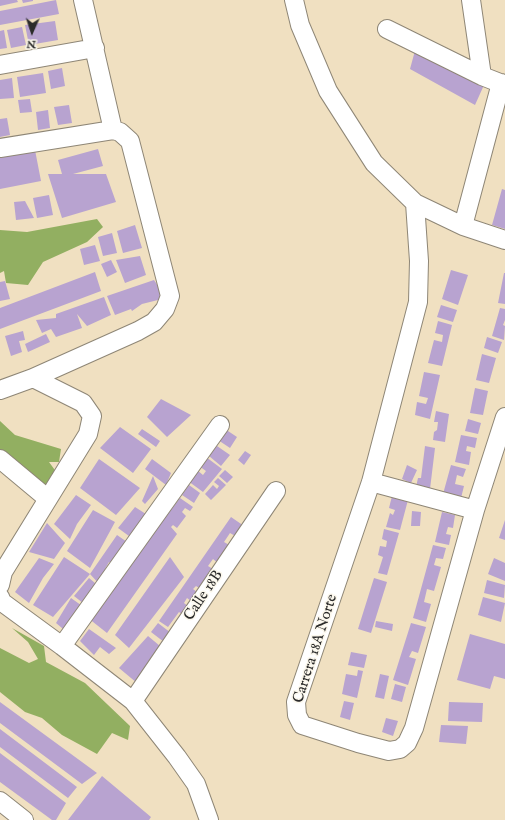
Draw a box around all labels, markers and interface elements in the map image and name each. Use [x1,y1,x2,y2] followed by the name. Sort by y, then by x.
[12,12,52,52] north arrow
[26,37,36,51] text: N
[181,567,227,625] street label: Calle 18B
[290,592,342,706] street label: Carrera 18A Norte

